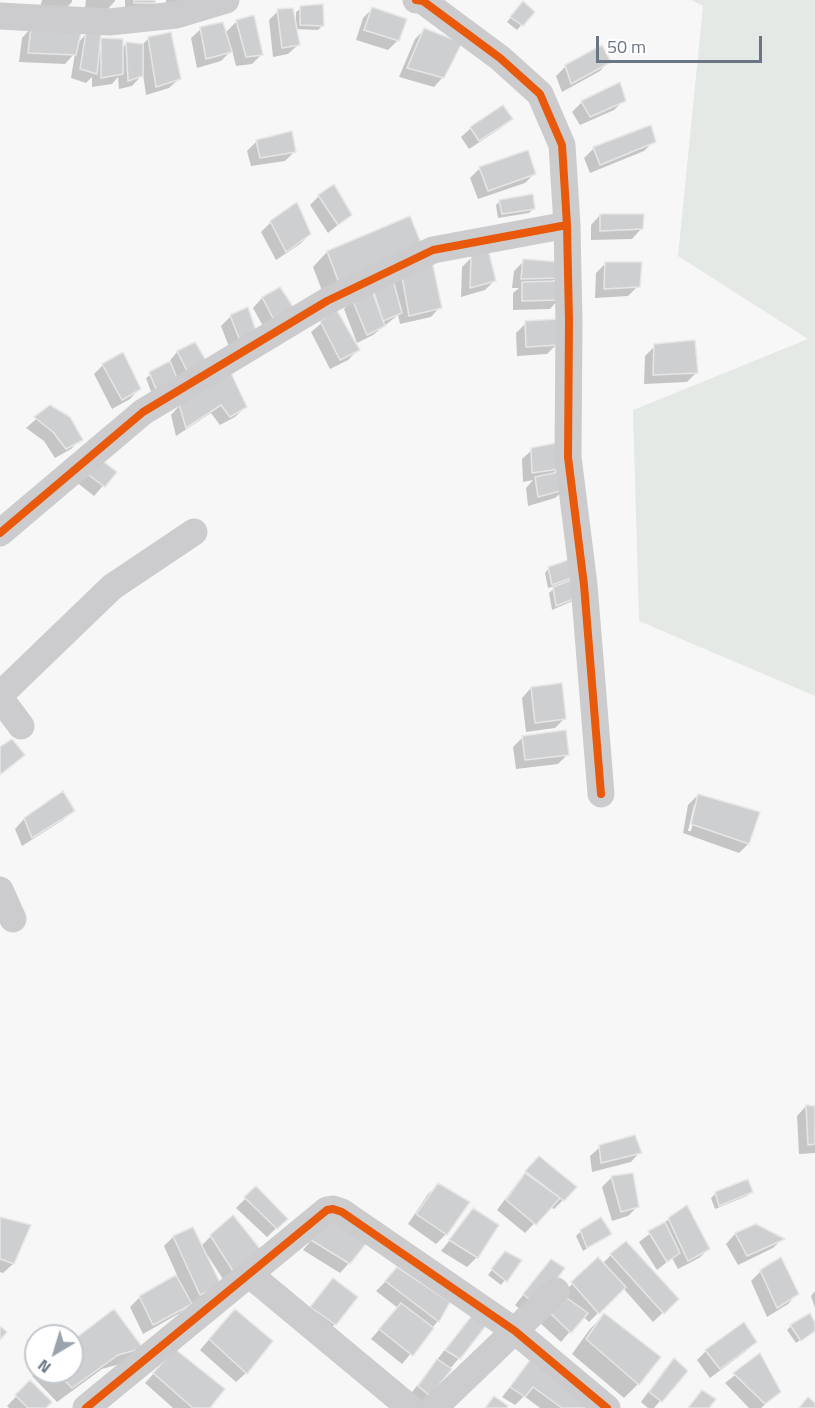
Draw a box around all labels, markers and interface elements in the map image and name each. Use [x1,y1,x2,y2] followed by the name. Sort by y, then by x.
[599,24,766,62] scale bar
[607,33,646,60] text: 50 m
[24,1324,84,1384] north arrow
[32,1354,56,1379] text: N

